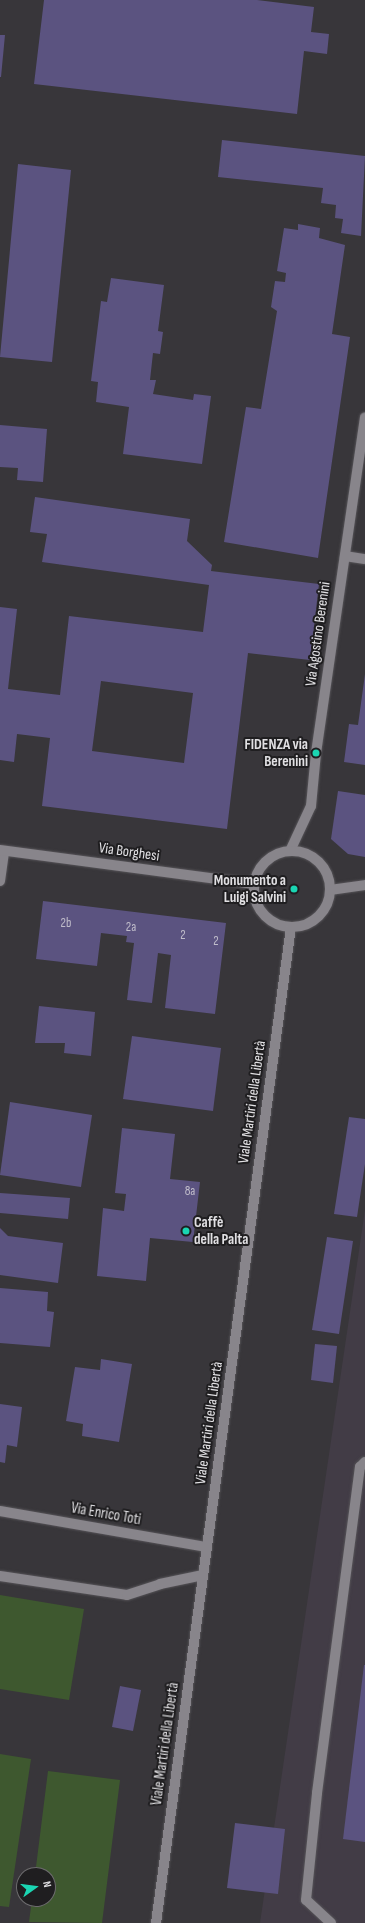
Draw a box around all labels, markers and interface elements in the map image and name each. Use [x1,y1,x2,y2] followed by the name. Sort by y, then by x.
[302,581,334,687] street label: Via Agostino Berenini
[244,735,308,770] place label: FIDENZA via Berenini
[311,748,321,758] marker: FIDENZA via Berenini
[97,839,161,865] street label: Via Borghesi
[214,871,286,906] place label: Monumento a Luigi Salvini
[289,884,299,894] marker: Monumento a Luigi Salvini
[61,915,71,931] house number: 2b
[126,919,136,935] house number: 2a
[180,927,186,943] house number: 2
[213,933,219,949] house number: 2
[234,1039,270,1165] street label: Viale Martiri della Libertà
[185,1183,195,1199] house number: 8a
[194,1213,248,1248] place label: Caffè della Palta
[181,1226,191,1236] marker: Caffè della Palta
[191,1360,227,1486] street label: Viale Martiri della Libertà
[70,1499,142,1529] street label: Via Enrico Toti
[147,1681,183,1807] street label: Viale Martiri della Libertà
[16,1867,56,1907] north arrow
[40,1880,54,1889] text: N

